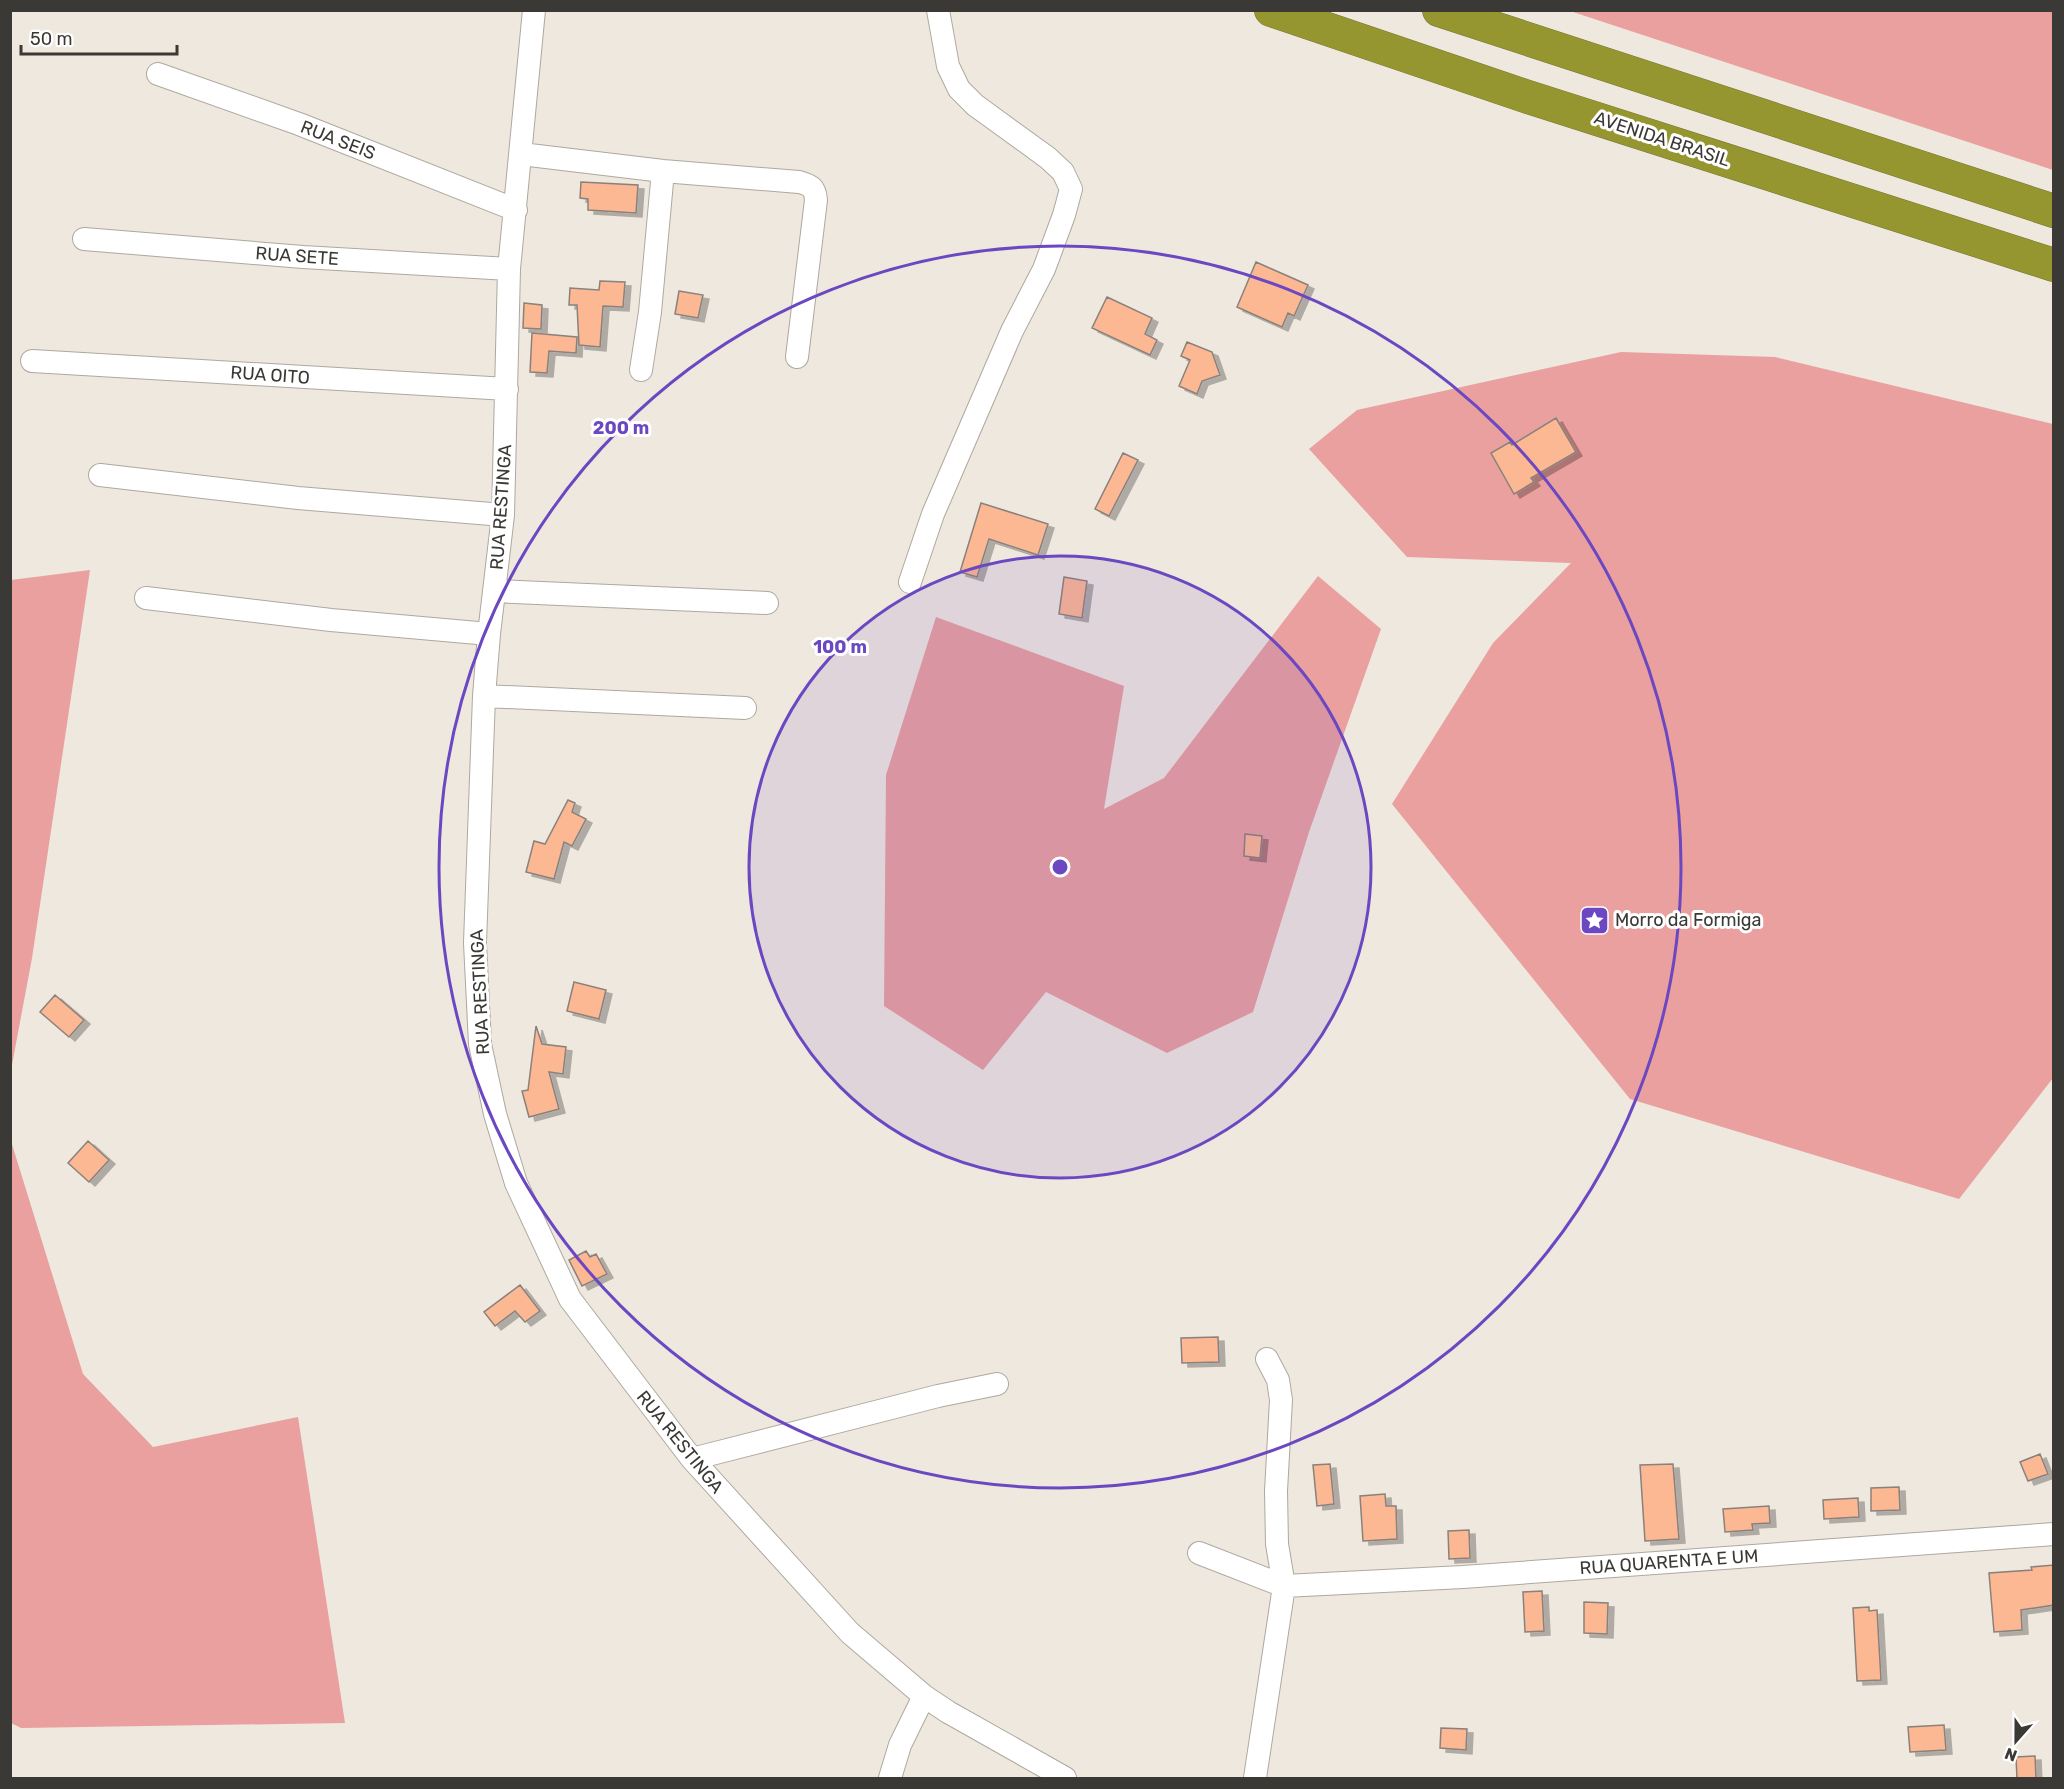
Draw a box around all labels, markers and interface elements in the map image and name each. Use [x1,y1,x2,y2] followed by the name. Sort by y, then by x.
[21,18,177,56] scale bar
[30,28,73,50] text: 50 m
[1591,107,1733,171] street label: AVENIDA BRASIL
[297,116,379,164] street label: RUA SEIS
[255,242,339,270] street label: RUA SETE
[230,361,310,389] street label: RUA OITO
[593,417,649,439] text: 200 m
[486,443,516,571] street label: RUA RESTINGA
[813,636,867,658] text: 100 m
[1050,857,1070,877] centre of rings
[1578,904,1610,936] place icon: Morro da Formiga
[1615,909,1761,931] place label: Morro da Formiga
[466,929,494,1055] street label: RUA RESTINGA
[632,1386,728,1498] street label: RUA RESTINGA
[1579,1545,1759,1579] street label: RUA QUARENTA E UM
[1986,1711,2046,1771] north arrow
[2002,1744,2020,1765] text: N

